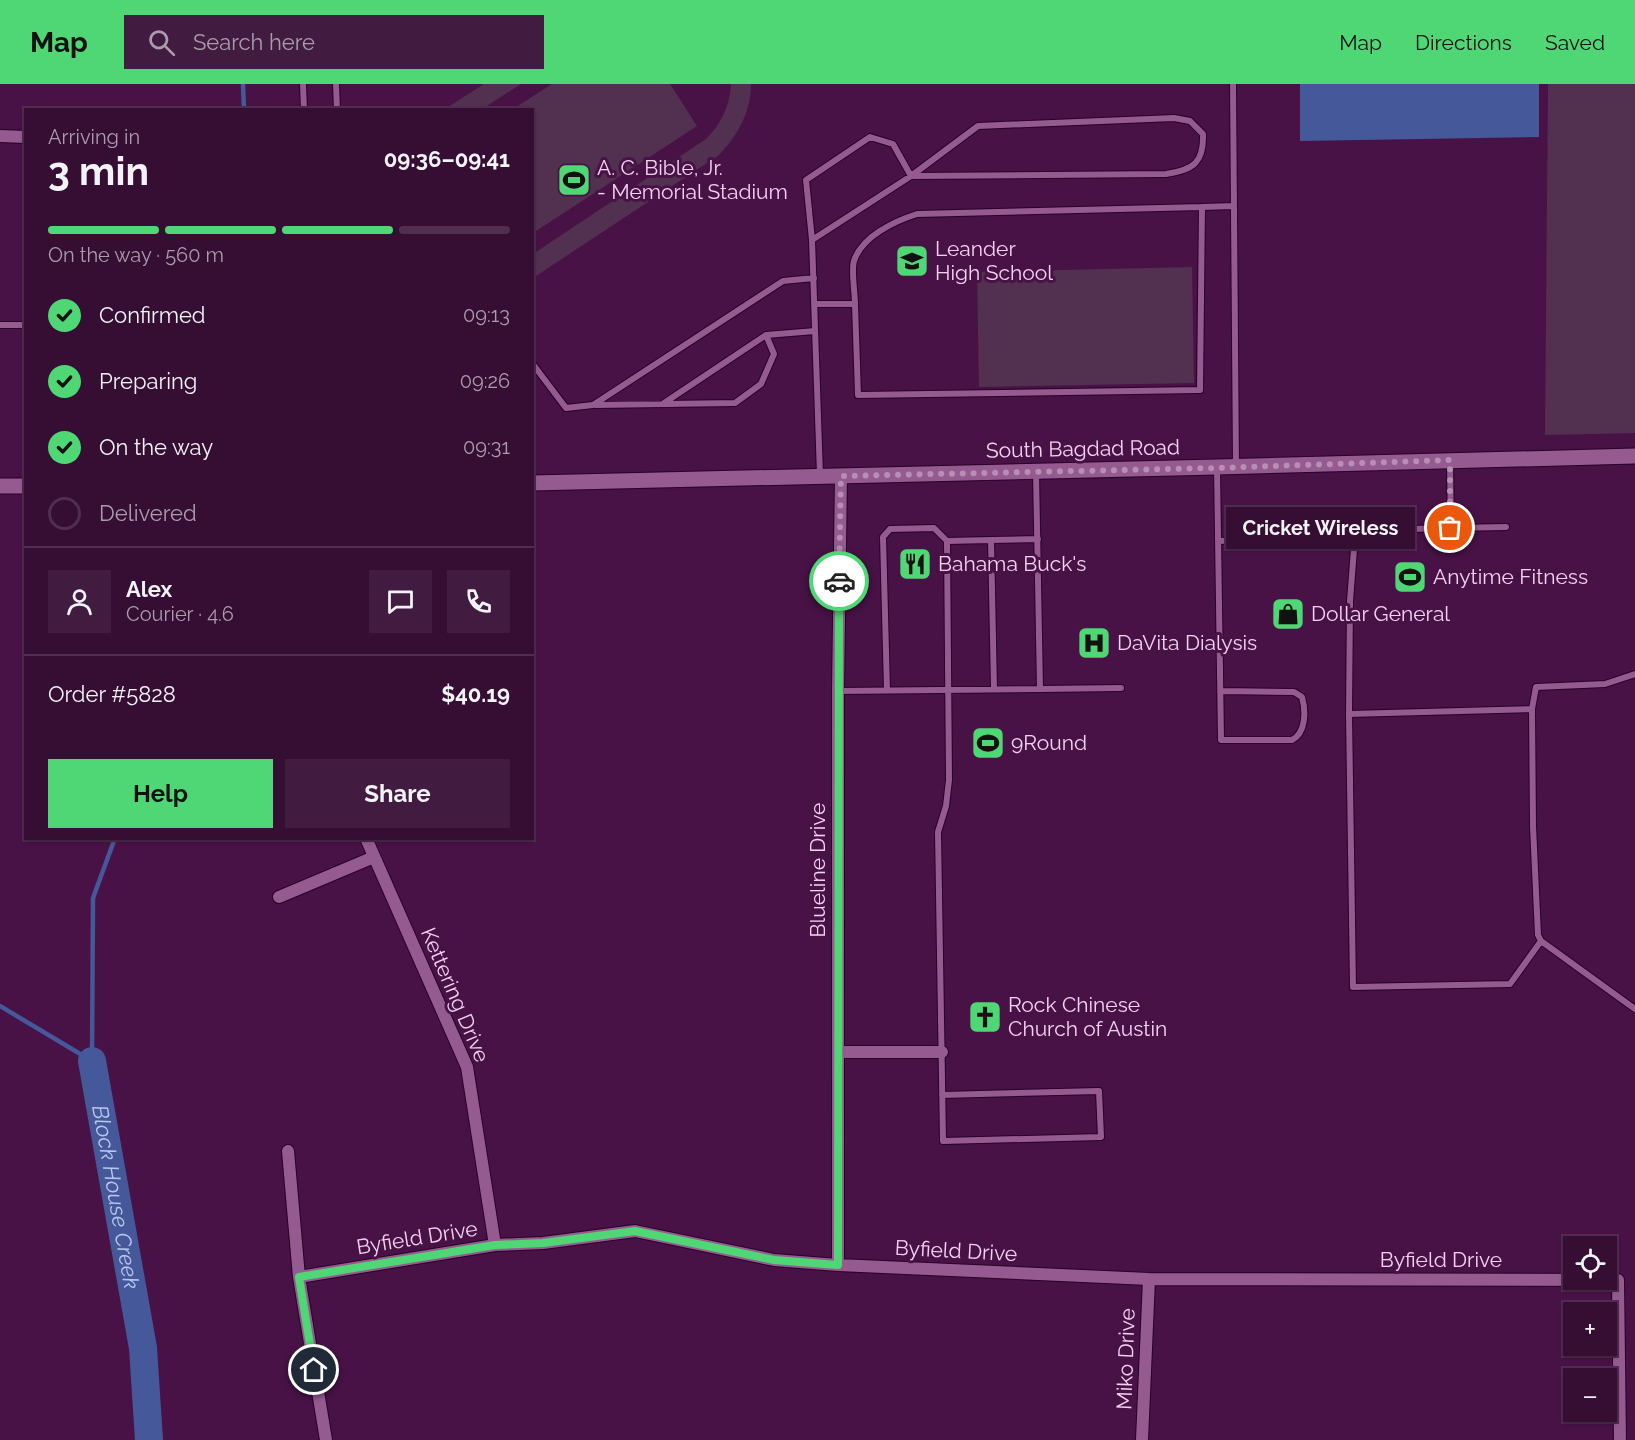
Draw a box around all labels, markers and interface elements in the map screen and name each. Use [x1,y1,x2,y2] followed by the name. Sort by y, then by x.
[124,15,544,69] search box
[30,26,88,59] text: Map
[145,26,178,59] icon: search
[193,29,315,55] text: Search here
[1339,30,1382,55] text: Map
[1415,30,1512,55] text: Directions
[1545,30,1605,55] text: Saved
[48,125,140,149] text: Arriving in
[384,146,510,172] text: 09:36–09:41
[48,148,149,194] text: 3 min
[597,155,788,204] place label: A. C. Bible, Jr. - Memorial Stadium
[556,162,592,198] sports icon: A. C. Bible, Jr. - Memorial Stadium
[935,236,1053,285] place label: Leander High School
[48,243,224,267] text: On the way · 560 m
[894,243,930,279] school or university icon: Leander High School
[48,299,81,332] icon: check
[99,302,206,328] text: Confirmed
[463,303,510,327] text: 09:13
[48,365,81,398] icon: check
[99,368,197,394] text: Preparing
[460,369,510,393] text: 09:26
[48,431,81,464] icon: check
[99,434,213,460] text: On the way
[986,434,1180,463] street label: South Bagdad Road
[463,435,510,459] text: 09:31
[99,500,197,526] text: Delivered
[1424,502,1475,553] pin
[1225,507,1414,549] callout: Cricket Wireless
[1433,511,1466,544] icon: bag
[1243,516,1398,540] text: Cricket Wireless
[897,546,933,582] restaurant icon: Bahama Buck's
[809,551,869,611] courier
[938,551,1086,576] place label: Bahama Buck's
[1392,559,1428,595] sports icon: Anytime Fitness
[1433,564,1588,589] place label: Anytime Fitness
[823,565,856,598] icon: car
[48,570,111,633] button: person
[369,570,432,633] button: chat
[447,570,510,633] button: phone
[126,576,172,602] text: Alex
[1270,596,1306,632] shop icon: Dollar General
[1311,601,1450,626] place label: Dollar General
[126,602,234,626] text: Courier · 4.6
[1076,625,1112,661] hospital icon: DaVita Dialysis
[1117,630,1257,655] place label: DaVita Dialysis
[48,681,176,707] text: Order #5828
[441,681,510,707] text: $40.19
[970,725,1006,761] sports icon: 9Round
[1011,730,1087,755] place label: 9Round
[48,759,273,828] button: Help
[285,759,510,828] button: Share
[805,803,830,937] street label: Blueline Drive
[416,924,495,1066] street label: Kettering Drive
[1008,992,1167,1041] place label: Rock Chinese Church of Austin
[967,999,1003,1035] church icon: Rock Chinese Church of Austin
[87,1103,145,1291] water label: Block House Creek
[355,1216,479,1259] street label: Byfield Drive
[894,1235,1018,1266] street label: Byfield Drive
[1563,1236,1617,1422] map controls
[1563,1236,1617,1290] button: locate
[1380,1247,1502,1272] street label: Byfield Drive
[1563,1302,1617,1356] button: +
[1111,1308,1140,1410] street label: Miko Drive
[288,1344,339,1395] pin
[297,1353,330,1386] icon: home
[1563,1368,1617,1422] button: −

